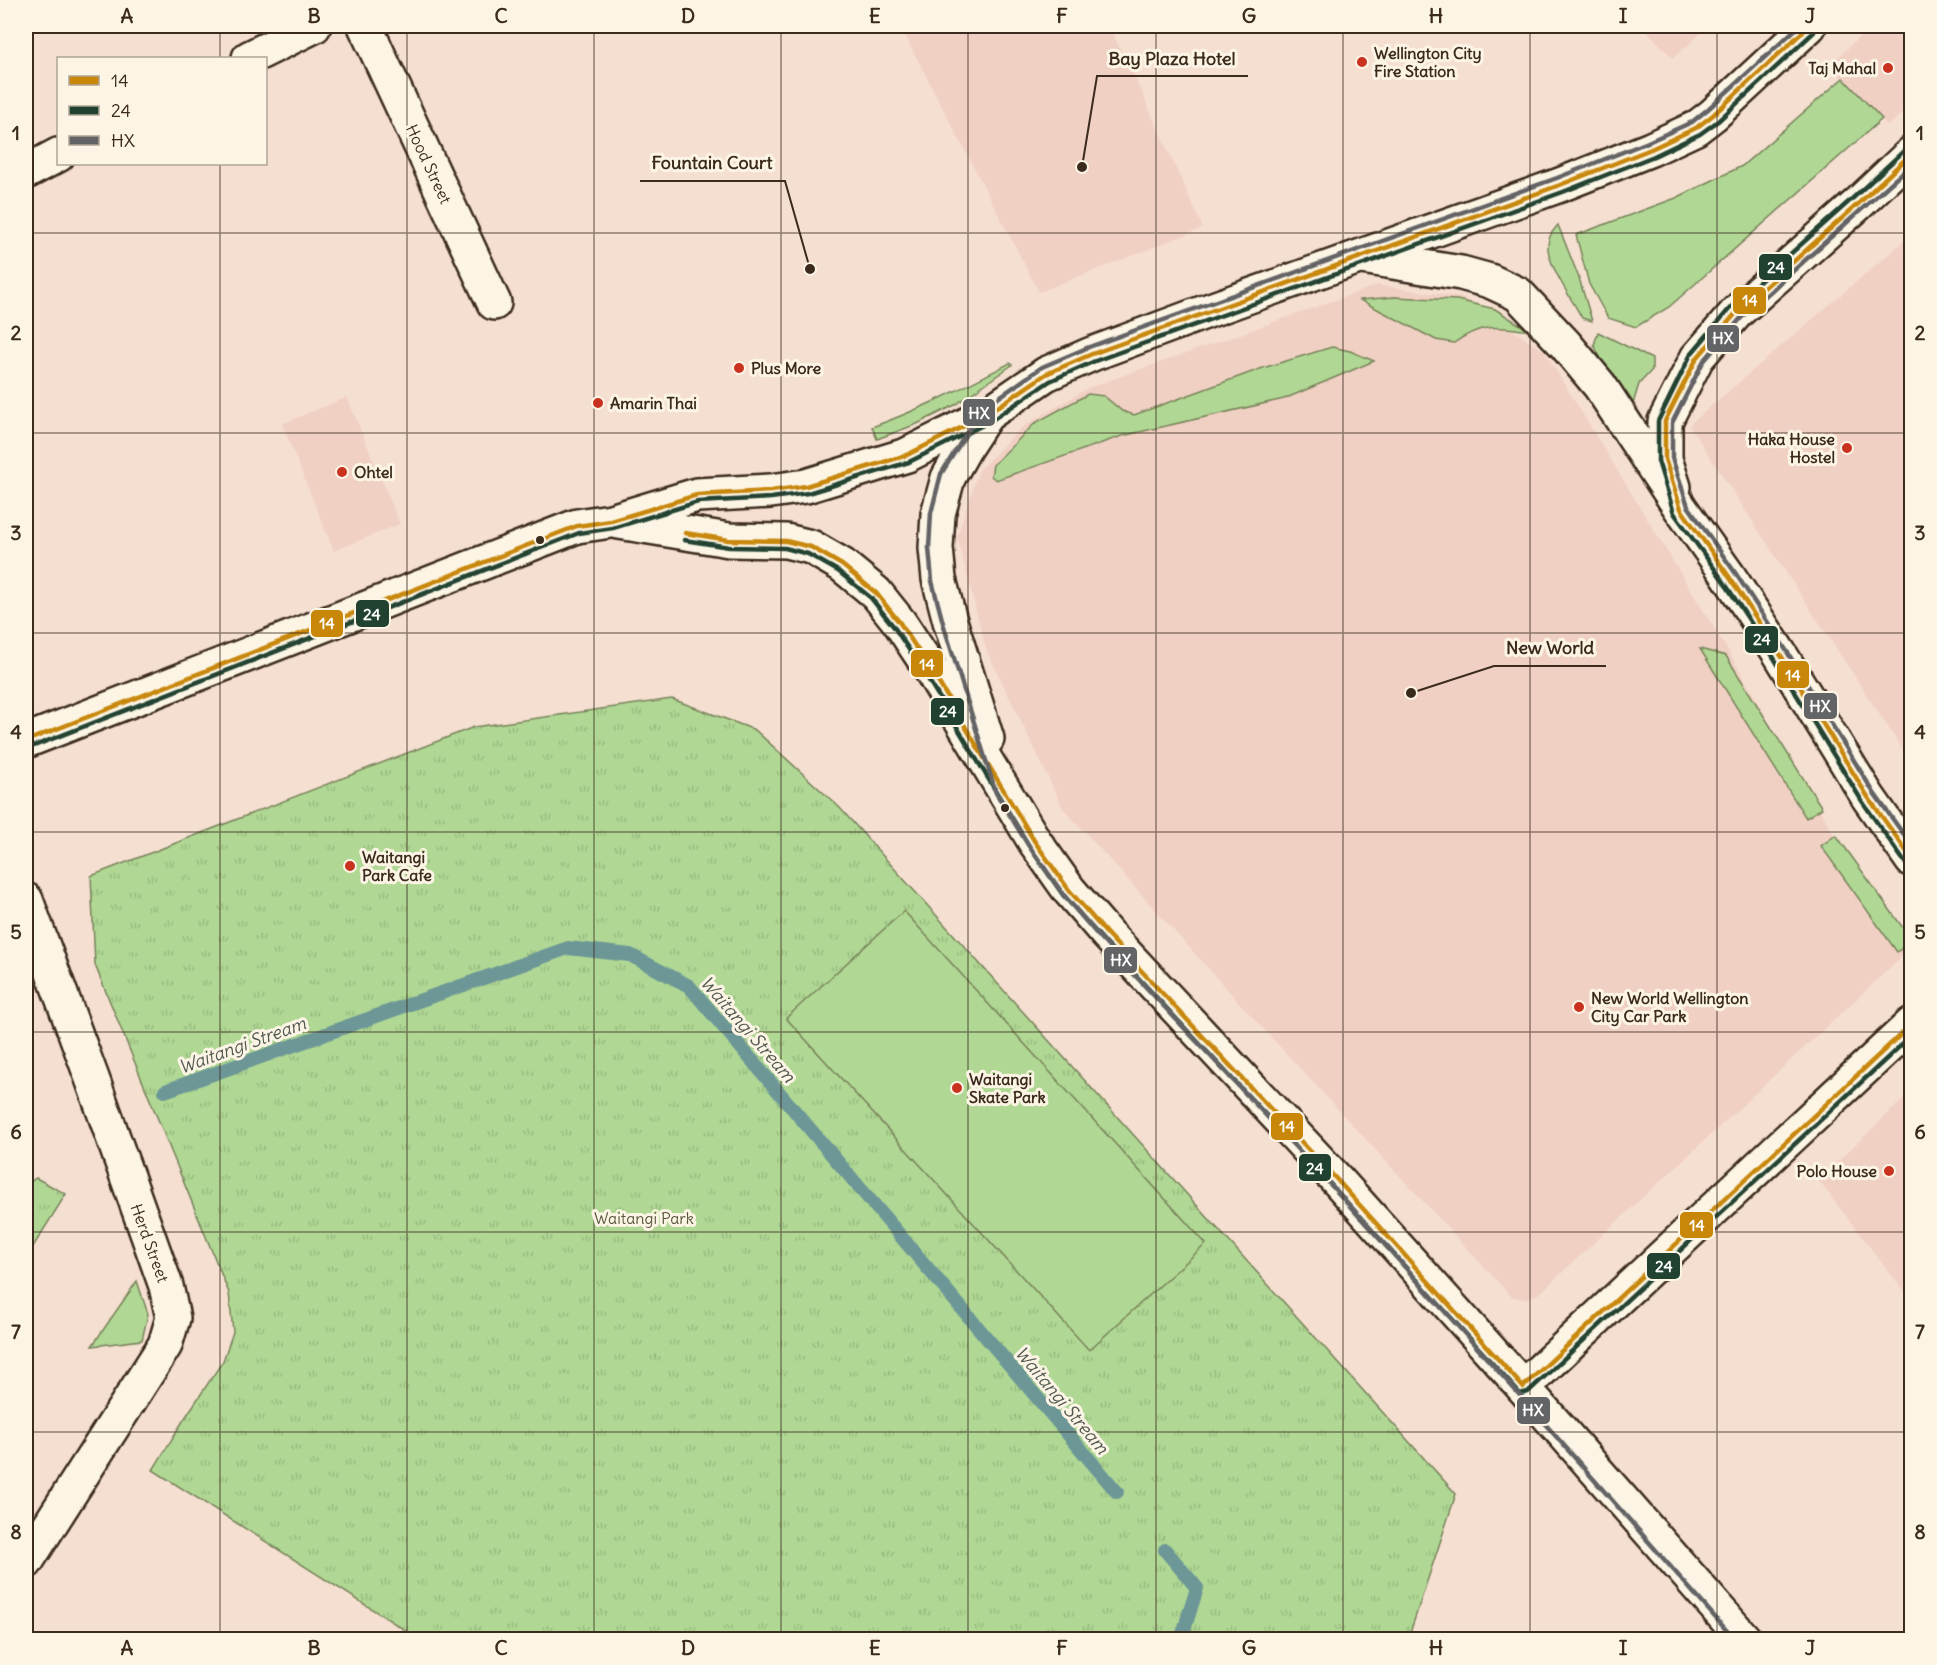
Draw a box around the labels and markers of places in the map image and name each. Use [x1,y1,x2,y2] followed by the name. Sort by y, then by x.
[1097,40,1248,76] callout: Bay Plaza Hotel
[1374,43,1482,81] place label: Wellington City Fire Station
[1355,55,1369,69] marker: Wellington City Fire Station
[1808,58,1876,78] place label: Taj Mahal
[1881,61,1895,75] marker: Taj Mahal
[640,145,785,181] callout: Fountain Court
[751,358,822,378] place label: Plus More
[732,361,746,375] marker: Plus More
[610,393,697,413] place label: Amarin Thai
[591,396,605,410] marker: Amarin Thai
[1748,429,1835,467] place label: Haka House Hostel
[1840,441,1854,455] marker: Haka House Hostel
[354,462,393,482] place label: Ohtel
[335,465,349,479] marker: Ohtel
[534,534,546,546] unlabelled marker
[1494,630,1606,666] callout: New World
[999,802,1011,814] unlabelled marker
[362,847,432,885] place label: Waitangi Park Cafe
[343,859,357,873] marker: Waitangi Park Cafe
[1591,988,1748,1027] place label: New World Wellington City Car Park
[1572,1000,1586,1014] marker: New World Wellington City Car Park
[969,1069,1046,1107] place label: Waitangi Skate Park
[950,1081,964,1095] marker: Waitangi Skate Park
[1797,1161,1877,1181] place label: Polo House
[1882,1164,1896,1178] marker: Polo House

